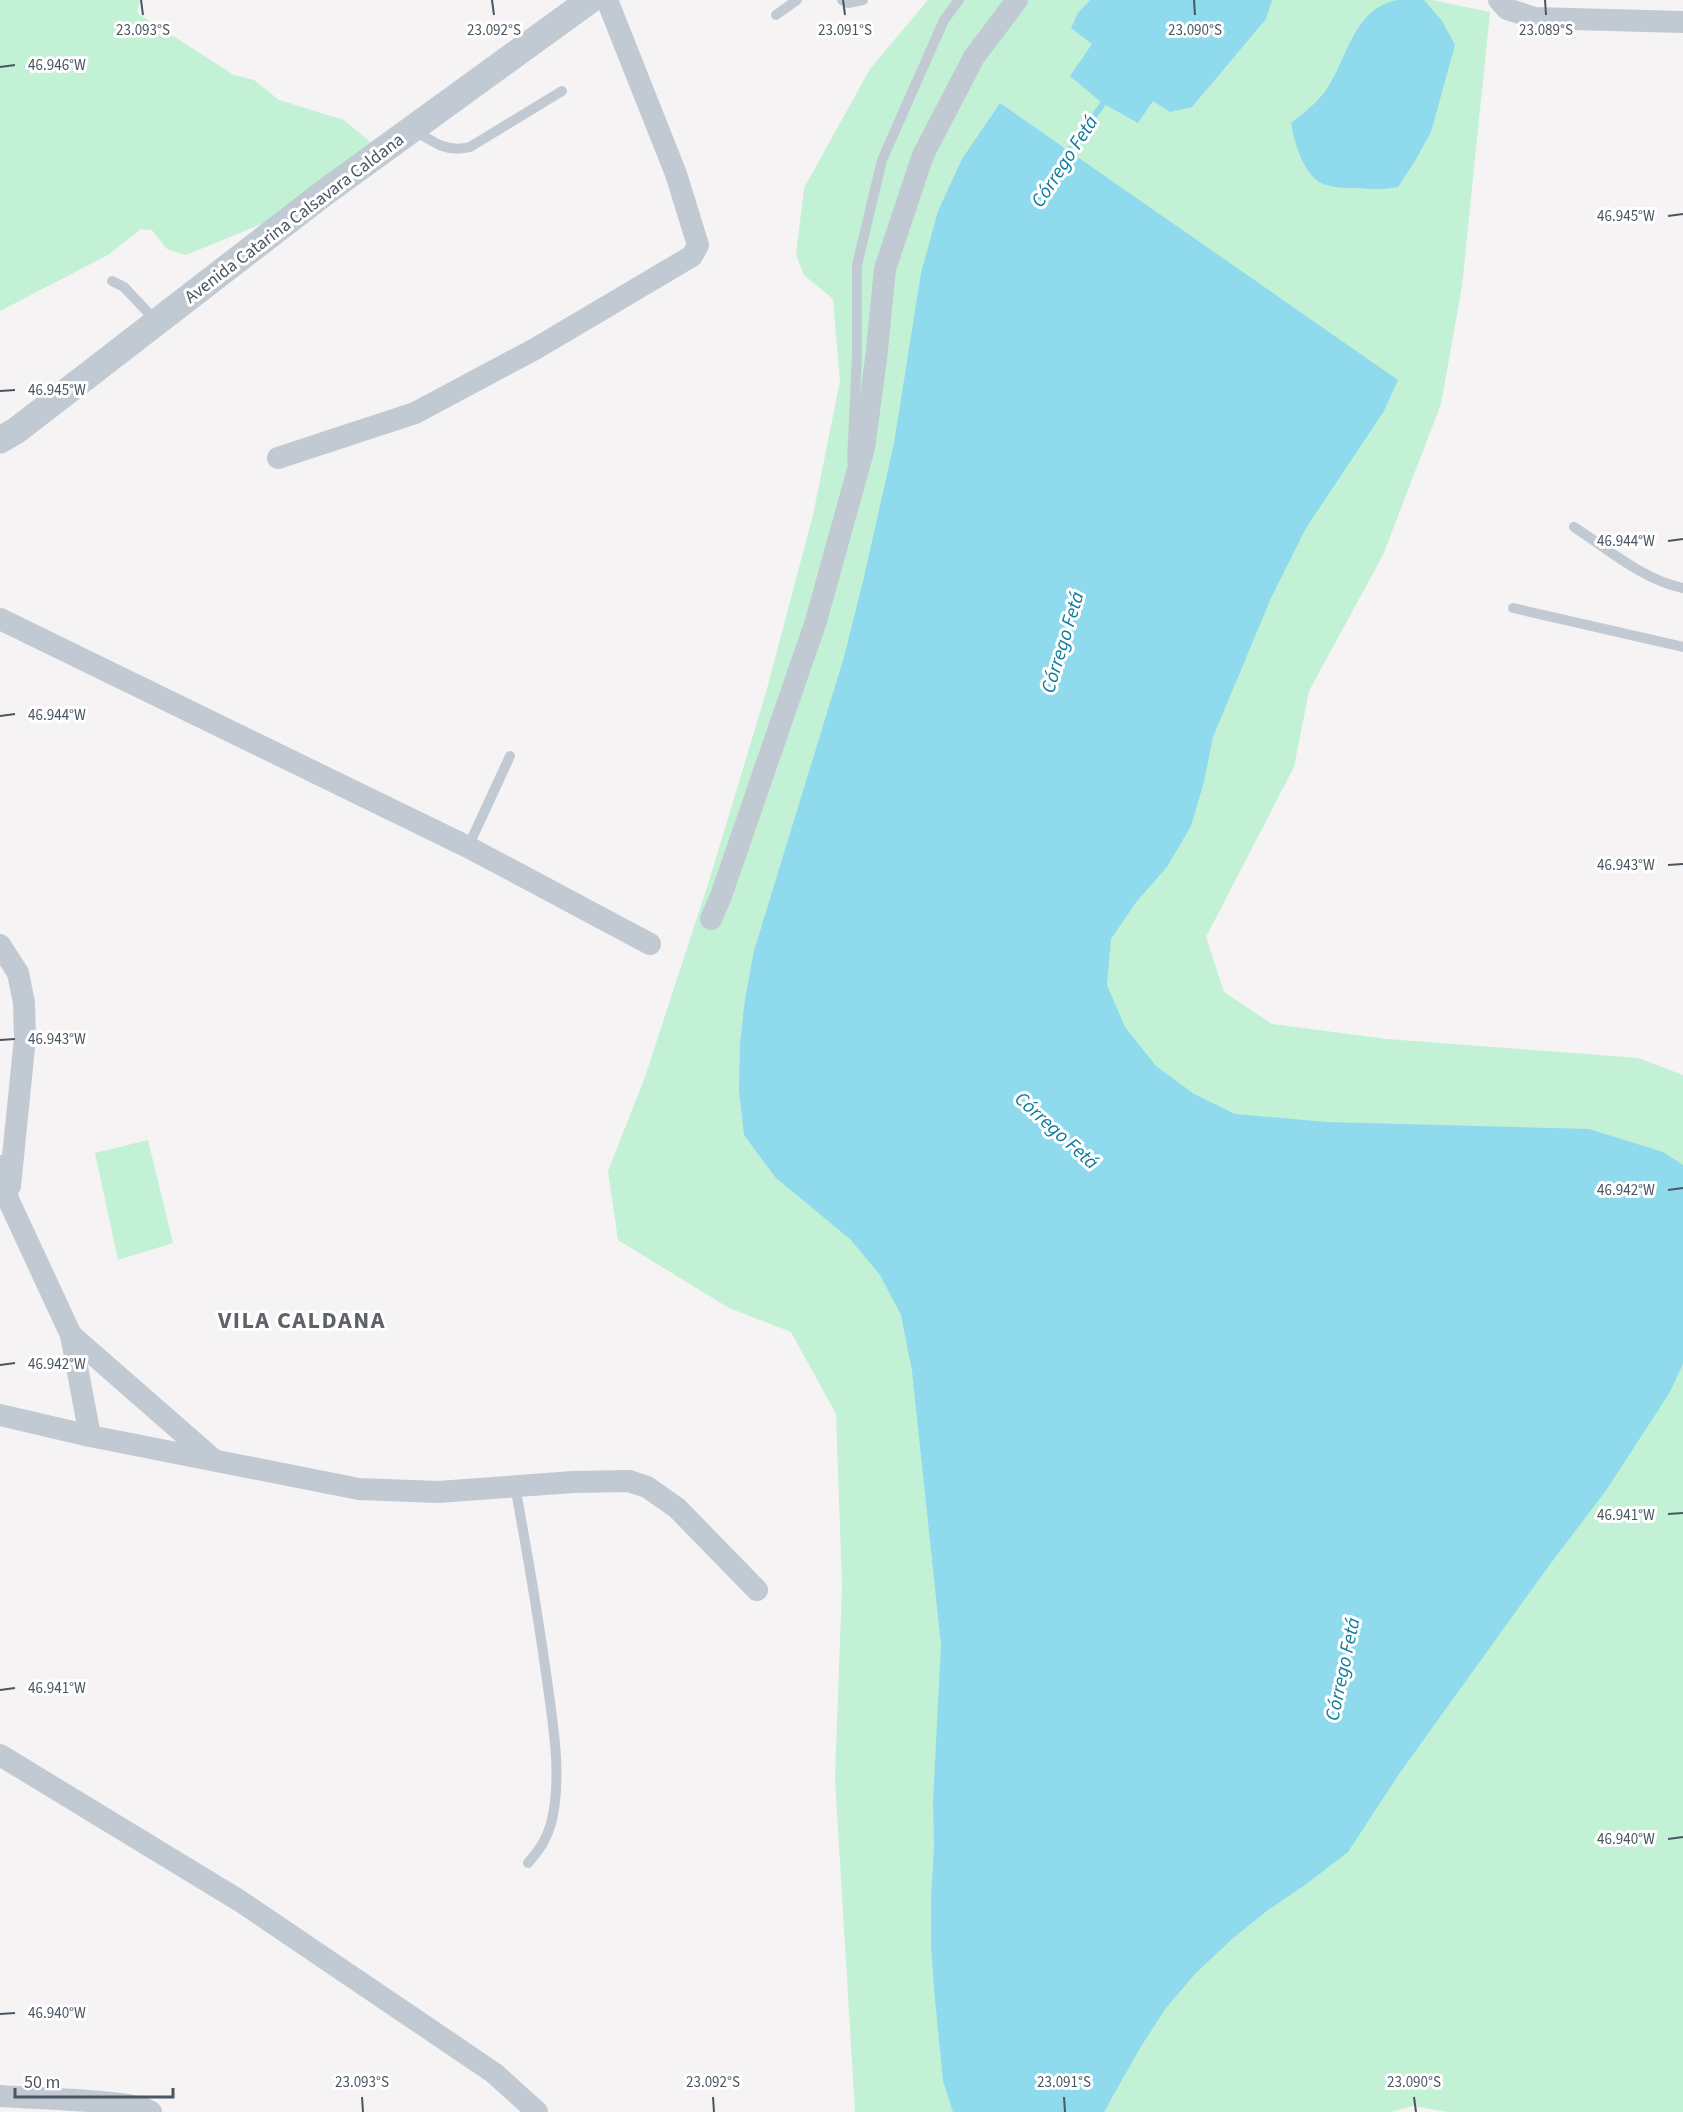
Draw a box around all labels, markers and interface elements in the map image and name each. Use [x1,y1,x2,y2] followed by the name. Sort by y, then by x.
[116,20,170,41] text: 23.093°S
[467,20,521,41] text: 23.092°S
[818,20,872,41] text: 23.091°S
[1168,20,1222,41] text: 23.090°S
[1519,20,1573,41] text: 23.089°S
[28,55,86,76] text: 46.946°W
[1025,110,1105,213] water label: Córrego Fetá
[179,127,409,309] street label: Avenida Catarina Calsavara Caldana
[1597,206,1655,227] text: 46.945°W
[28,380,86,401] text: 46.945°W
[1597,531,1655,552] text: 46.944°W
[1034,588,1092,696] water label: Córrego Fetá
[28,705,86,726] text: 46.944°W
[1597,855,1655,876] text: 46.943°W
[28,1029,86,1050] text: 46.943°W
[1008,1085,1105,1176] water label: Córrego Fetá
[1597,1180,1655,1201] text: 46.942°W
[217,1303,386,1338] district label: VILA CALDANA
[28,1354,86,1375] text: 46.942°W
[1597,1505,1655,1526] text: 46.941°W
[1318,1615,1368,1723] water label: Córrego Fetá
[28,1678,86,1699] text: 46.941°W
[1597,1829,1655,1850] text: 46.940°W
[28,2003,86,2024] text: 46.940°W
[15,2061,172,2099] scale bar
[24,2070,60,2095] text: 50 m
[335,2072,389,2093] text: 23.093°S
[686,2072,740,2093] text: 23.092°S
[1037,2072,1091,2093] text: 23.091°S
[1387,2072,1441,2093] text: 23.090°S

